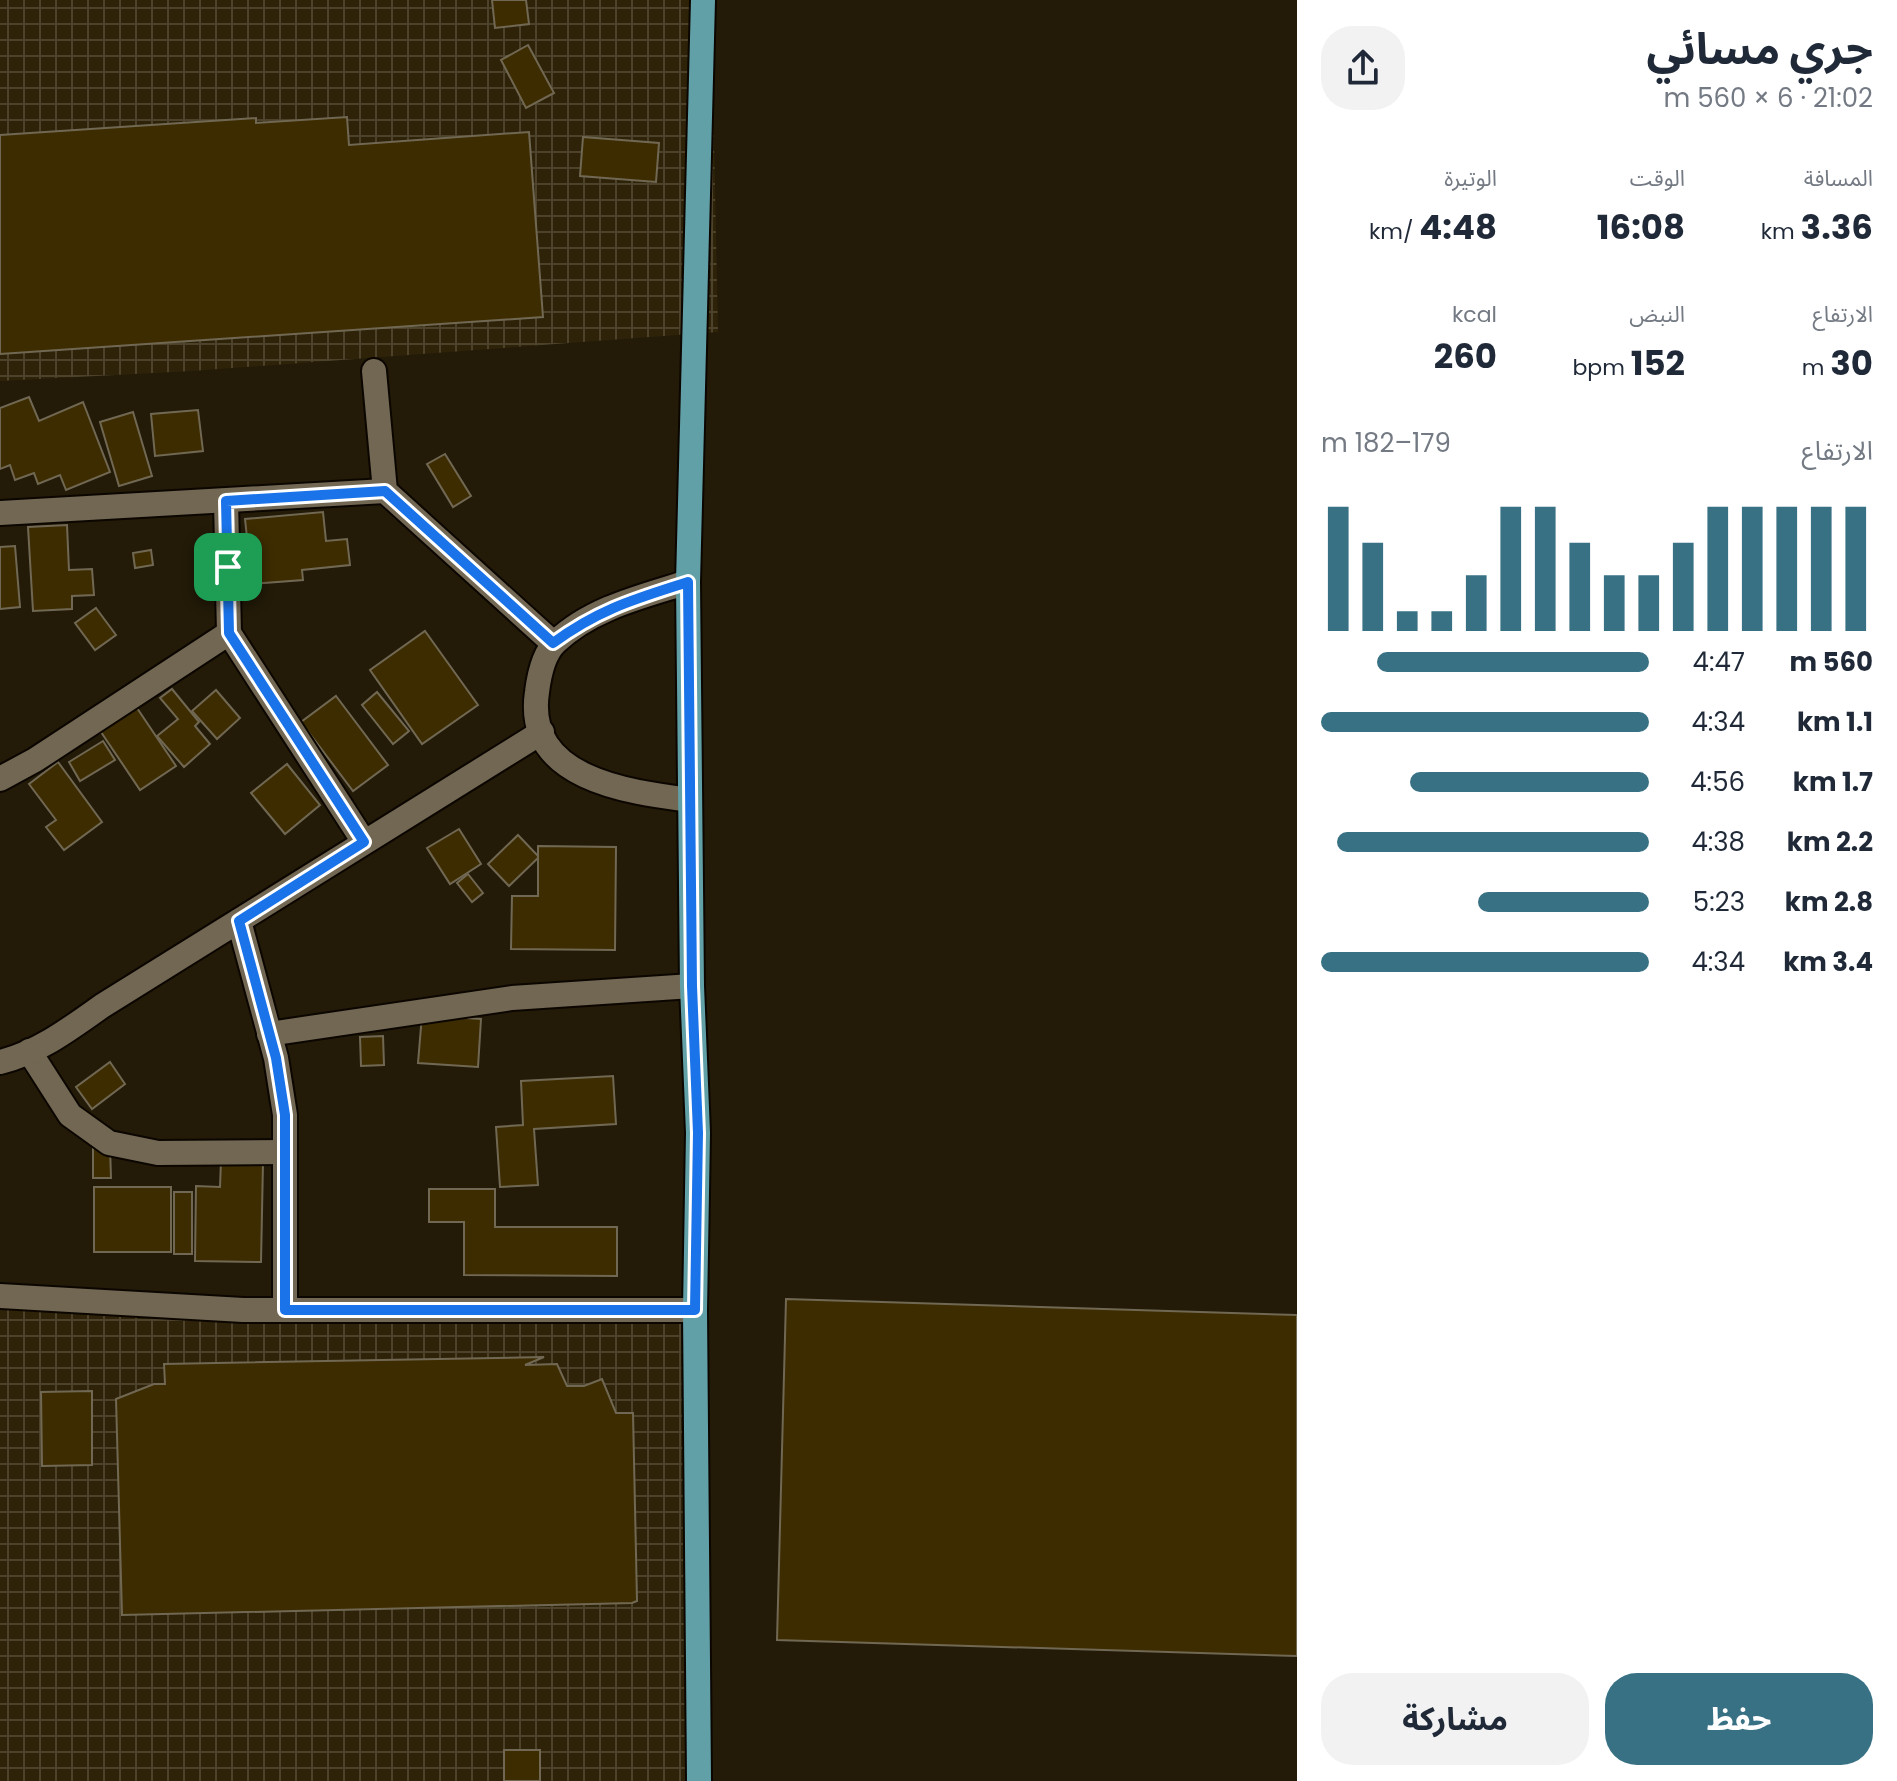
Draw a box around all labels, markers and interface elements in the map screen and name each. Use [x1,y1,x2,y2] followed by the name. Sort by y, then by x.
[1646,18,1873,79] text: جري مسائي
[1321,26,1405,110] button: share
[1663,80,1873,116] text: 21:02 · 6 × 560 m
[1444,163,1497,194] text: الوتيرة
[1630,163,1685,194] text: الوقت
[1804,163,1873,194] text: المسافة
[1419,203,1497,251] text: 4:48
[1597,203,1685,251] text: 16:08
[1801,203,1873,251] text: 3.36
[1369,216,1419,247] text: /km
[1761,216,1801,247] text: km
[1452,299,1497,330] text: kcal
[1629,299,1685,330] text: النبض
[1813,299,1873,330] text: الارتفاع
[1434,332,1497,380] text: 260
[1631,339,1685,387] text: 152
[1830,339,1873,387] text: 30
[1572,352,1631,383] text: bpm
[1802,352,1830,383] text: m
[1321,425,1451,461] text: 179–182 m
[1802,433,1873,469] text: الارتفاع
[194,533,262,601] pin
[206,545,250,589] icon: arrive
[1693,644,1745,680] text: 4:47
[1790,644,1873,680] text: 560 m
[1691,704,1745,740] text: 4:34
[1797,704,1873,740] text: 1.1 km
[1690,764,1745,800] text: 4:56
[1793,764,1873,800] text: 1.7 km
[1691,824,1745,860] text: 4:38
[1787,824,1873,860] text: 2.2 km
[1693,884,1745,920] text: 5:23
[1785,884,1873,920] text: 2.8 km
[1691,944,1745,980] text: 4:34
[1783,944,1873,980] text: 3.4 km
[1321,1673,1589,1765] button: مشاركة
[1605,1673,1873,1765] button: حفظ

